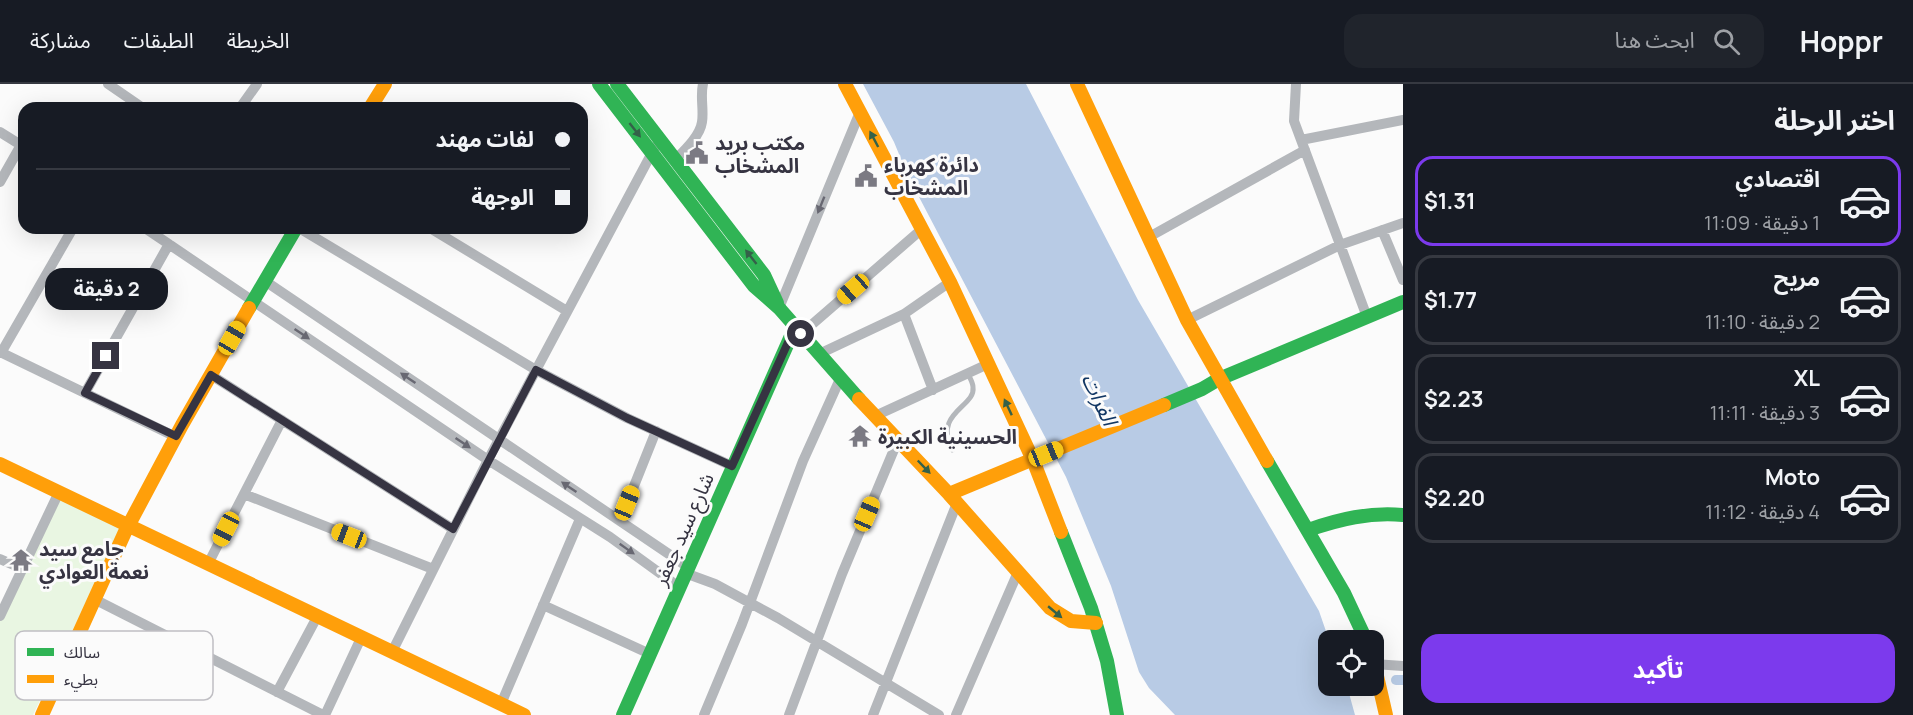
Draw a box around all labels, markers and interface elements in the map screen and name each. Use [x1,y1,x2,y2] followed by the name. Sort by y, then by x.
[1344,14,1764,68] search box
[1800,22,1883,60] text: Hoppr
[1615,25,1695,55] text: ابحث هنا
[1710,25,1743,58] icon: search
[30,26,91,54] text: مشاركة
[124,26,194,54] text: الطبقات
[227,26,290,54] text: الخريطة
[1774,101,1895,138] text: اختر الرحلة
[628,123,640,138] one-way arrow
[436,124,534,154] text: لفات مهند
[715,129,805,179] place label: مكتب بريد المشخاب
[869,130,879,147] one-way arrow
[684,140,710,166] public building icon: مكتب بريد المشخاب
[884,151,979,201] place label: دائرة كهرباء المشخاب
[853,163,879,189] public building icon: دائرة كهرباء المشخاب
[1735,164,1820,194] text: اقتصادي
[1838,174,1892,228] icon: car
[471,182,534,212] text: الوجهة
[1424,186,1476,216] text: $1.31
[816,197,826,215] one-way arrow
[1704,209,1820,236] text: 1 دقيقة · 11:09
[745,250,757,265] one-way arrow
[1774,263,1820,293] text: مريح
[45,269,168,311] callout: 2 دقيقة
[834,270,872,308] car
[1838,273,1892,327] icon: car
[73,275,140,302] text: 2 دقيقة
[1424,285,1477,315] text: $1.77
[1705,308,1820,335] text: 2 دقيقة · 11:10
[215,318,249,358] car
[787,320,814,347] route start
[294,328,310,339] one-way arrow
[92,342,119,369] route end
[1794,363,1820,393] text: XL
[1076,368,1125,431] water label: الفرات
[400,372,416,384] one-way arrow
[1838,372,1892,426] icon: car
[1424,384,1484,414] text: $2.23
[1004,398,1013,415] one-way arrow
[1710,399,1820,426] text: 3 دقيقة · 11:11
[847,423,873,449] temple icon: الحسينية الكبيرة
[878,423,1017,450] place label: الحسينية الكبيرة
[455,437,471,449] one-way arrow
[1026,439,1066,469] car
[917,460,931,475] one-way arrow
[1765,462,1820,492] text: Moto
[646,468,722,591] street label: شارع سيد جعفر
[1838,471,1892,525] icon: car
[561,482,578,493] one-way arrow
[612,483,642,523] car
[1424,483,1485,513] text: $2.20
[852,494,882,534] car
[1705,498,1820,525] text: 4 دقيقة · 11:12
[210,509,242,549] car
[329,521,369,551] car
[39,535,149,588] place label: جامع سيد نعمة العوادي
[618,543,634,555] one-way arrow
[8,547,34,573] temple icon: جامع سيد نعمة العوادي
[1047,605,1063,618] one-way arrow
[1318,630,1384,696] map controls
[1318,630,1384,696] button: locate
[15,631,213,700] legend
[1421,634,1895,703] button: تأكيد
[64,641,100,663] text: سالك
[64,668,98,692] text: بطيء

